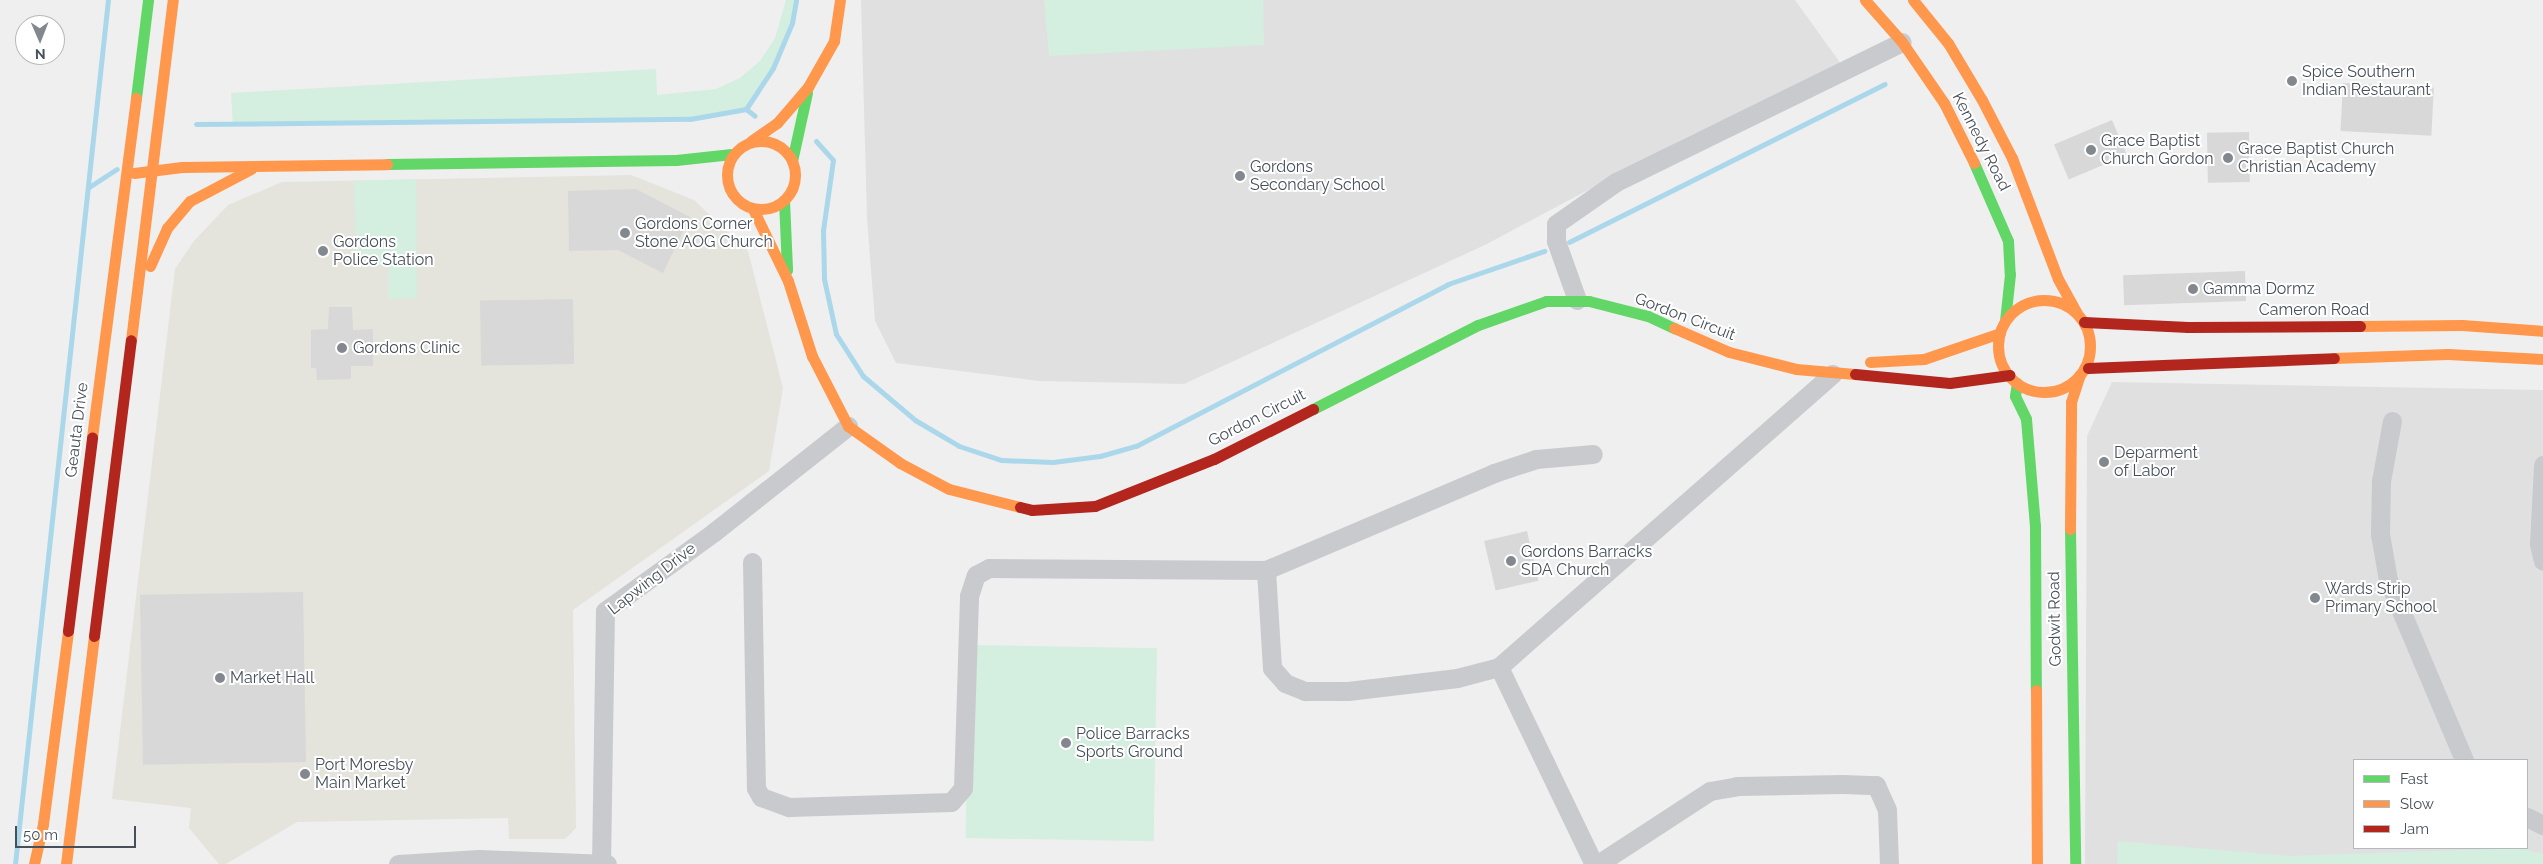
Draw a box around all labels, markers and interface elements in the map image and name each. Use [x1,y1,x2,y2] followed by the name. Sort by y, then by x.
[15,15,65,65] north arrow
[35,46,46,62] text: N
[2302,62,2431,100] place label: Spice Southern Indian Restaurant
[2286,75,2298,87] marker: Spice Southern Indian Restaurant
[1948,89,2014,195] street label: Kennedy Road
[2101,131,2214,169] place label: Grace Baptist Church Gordon
[2238,139,2394,177] place label: Grace Baptist Church Christian Academy
[2085,144,2097,156] marker: Grace Baptist Church Gordon
[2222,152,2234,164] marker: Grace Baptist Church Christian Academy
[1250,157,1385,195] place label: Gordons Secondary School
[1234,170,1246,182] marker: Gordons Secondary School
[635,214,773,252] place label: Gordons Corner Stone AOG Church
[619,227,631,239] marker: Gordons Corner Stone AOG Church
[333,232,434,270] place label: Gordons Police Station
[317,245,329,257] marker: Gordons Police Station
[2203,279,2315,299] place label: Gamma Dormz
[2187,283,2199,295] marker: Gamma Dormz
[1632,289,1738,345] street label: Gordon Circuit
[2259,300,2369,320] street label: Cameron Road
[353,338,460,358] place label: Gordons Clinic
[335,341,349,355] marker: Gordons Clinic
[62,381,92,479] street label: Geauta Drive
[1205,385,1309,451] street label: Gordon Circuit
[2114,443,2198,481] place label: Deparment of Labor
[2098,456,2110,468] marker: Deparment of Labor
[604,539,700,619] street label: Lapwing Drive
[1521,542,1652,580] place label: Gordons Barracks SDA Church
[1505,555,1517,567] marker: Gordons Barracks SDA Church
[2045,571,2065,667] street label: Godwit Road
[2325,579,2437,617] place label: Wards Strip Primary School
[2309,592,2321,604] marker: Wards Strip Primary School
[230,668,314,688] place label: Market Hall
[214,672,226,684] marker: Market Hall
[1076,724,1190,762] place label: Police Barracks Sports Ground
[1060,737,1072,749] marker: Police Barracks Sports Ground
[315,755,414,793] place label: Port Moresby Main Market
[2353,759,2528,849] legend
[299,768,311,780] marker: Port Moresby Main Market
[2400,770,2428,788] text: Fast
[2400,795,2434,813] text: Slow
[18,816,139,848] scale bar
[2400,820,2429,838] text: Jam
[23,826,58,844] text: 50 m

